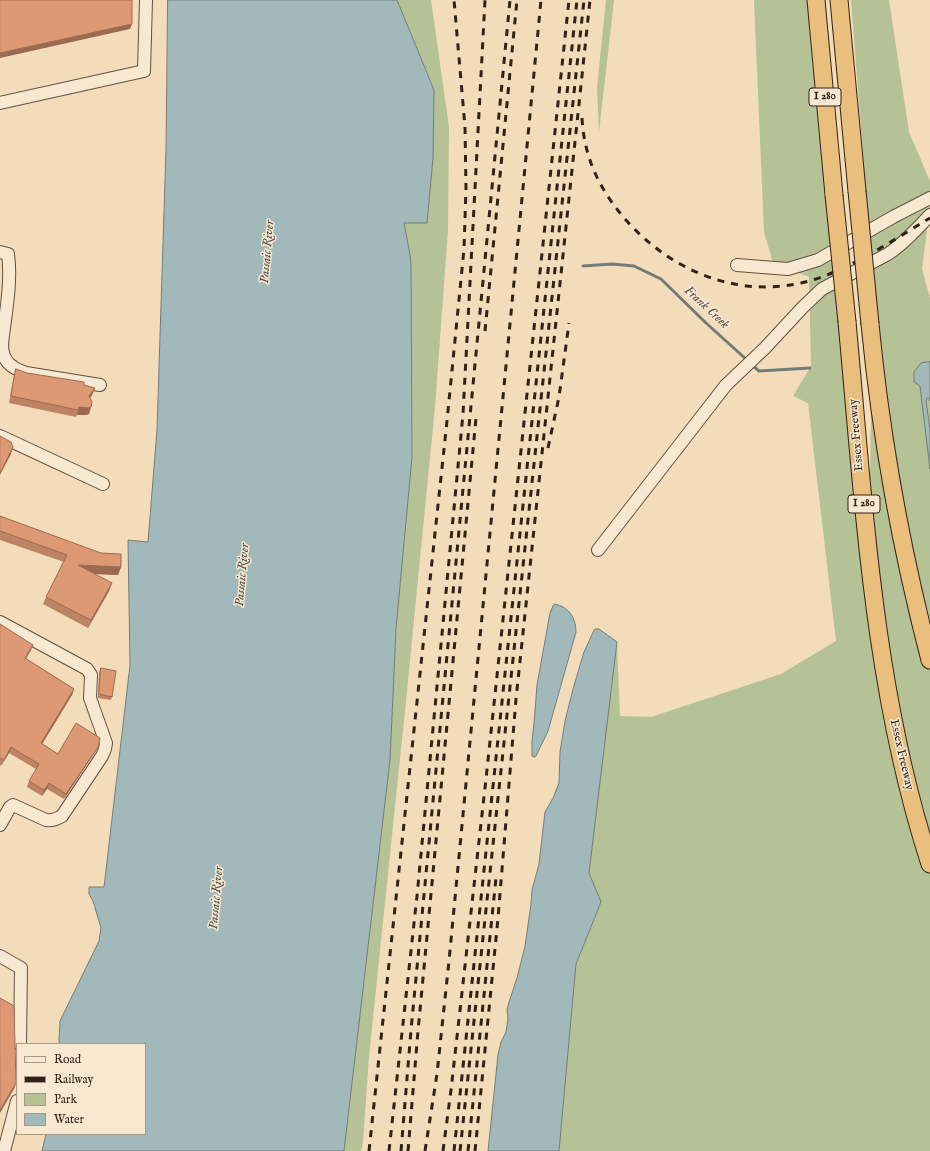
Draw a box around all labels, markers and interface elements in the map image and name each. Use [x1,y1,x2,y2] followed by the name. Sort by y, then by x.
[809,88,841,106] road number: I 280
[257,220,279,284] water label: Passaic River
[680,283,732,333] water label: Frank Creek
[847,398,867,472] street label: Essex Freeway
[848,495,880,513] road number: I 280
[232,543,254,607] water label: Passaic River
[886,718,916,792] street label: Essex Freeway
[206,866,228,930] water label: Passaic River
[16,1043,146,1135] legend
[54,1052,81,1067] text: Road
[54,1072,93,1087] text: Railway
[54,1092,77,1107] text: Park
[54,1112,84,1127] text: Water

